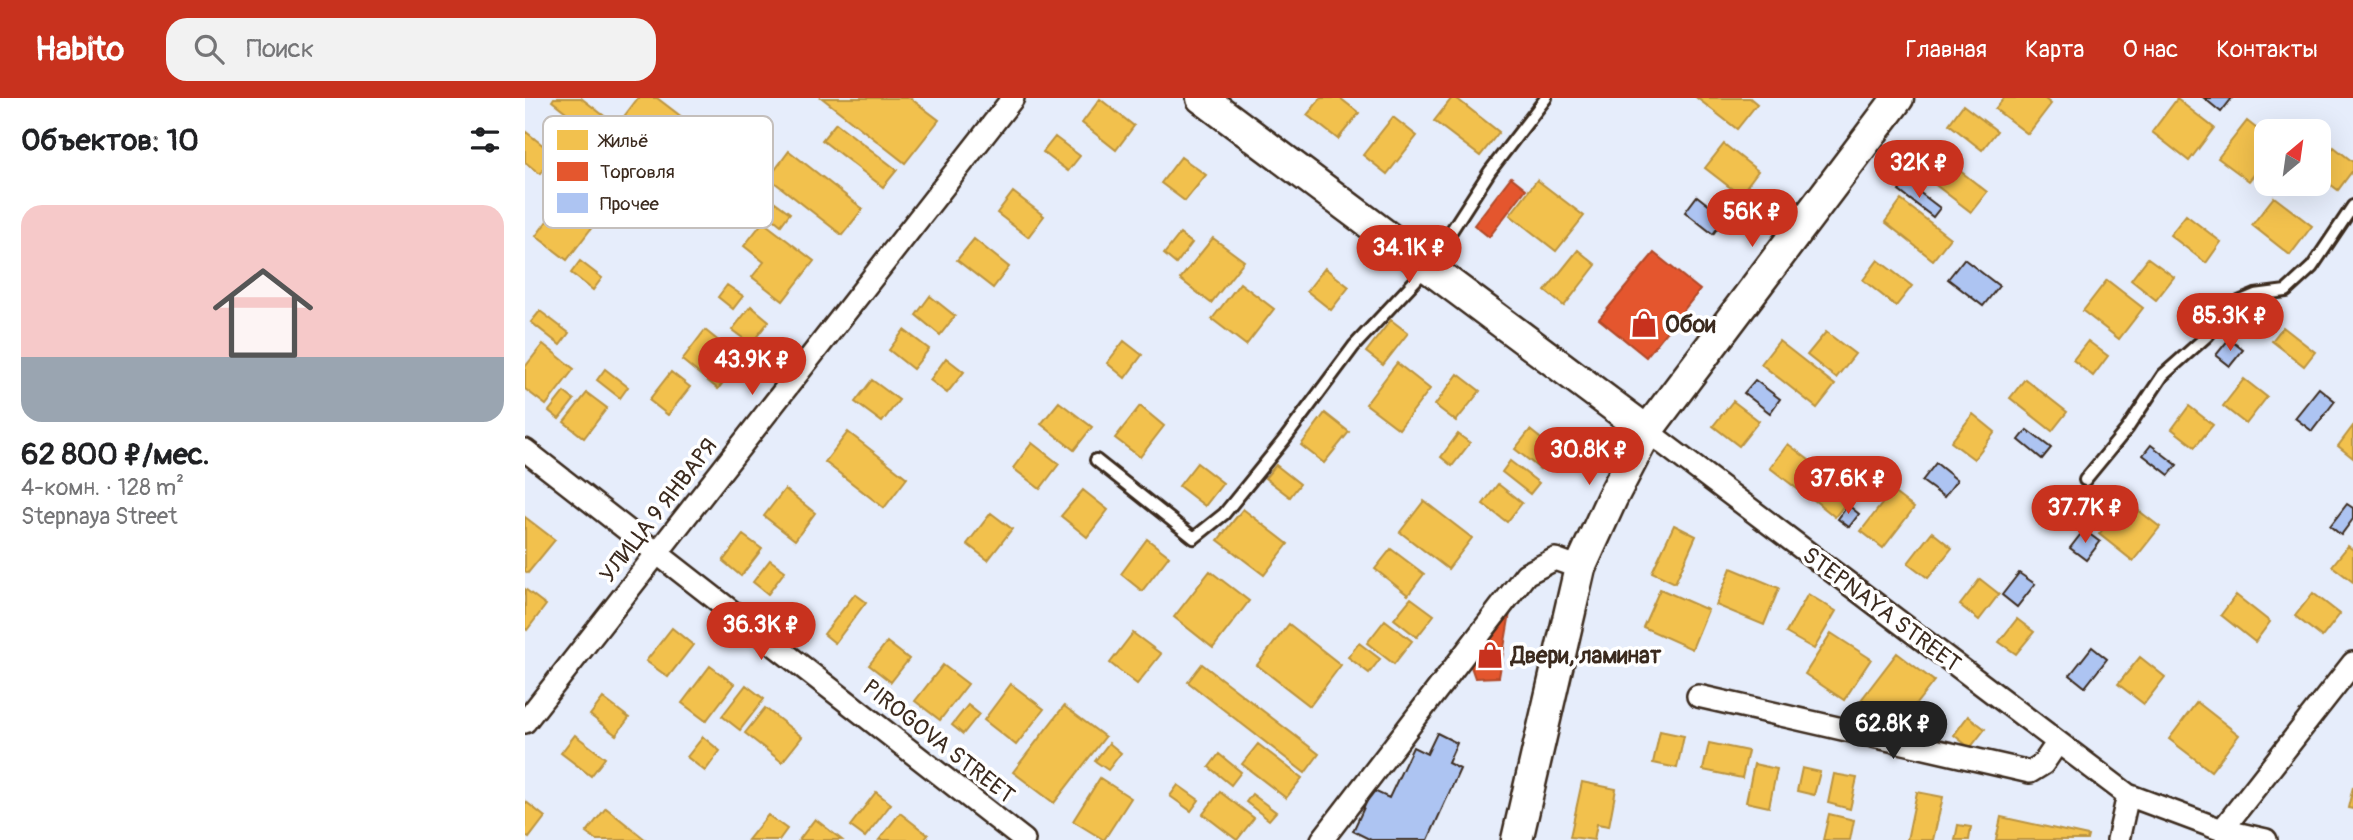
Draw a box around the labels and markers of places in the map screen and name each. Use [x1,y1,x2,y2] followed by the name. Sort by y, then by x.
[1870,140,1968,200] pin: 32K ₽
[1703,190,1801,249] pin: 56K ₽
[1344,226,1474,285] pin: 34.1K ₽
[2165,294,2295,353] pin: 85.3K ₽
[1629,309,1659,339] shop icon: Обои
[1665,310,1716,339] place label: Обои
[687,338,817,397] pin: 43.9K ₽
[1524,428,1654,487] pin: 30.8K ₽
[1783,456,1913,516] pin: 37.6K ₽
[2020,486,2150,545] pin: 37.7K ₽
[696,602,826,662] pin: 36.3K ₽
[1475,640,1505,670] shop icon: Двери, ламинат
[1509,641,1662,670] place label: Двери, ламинат
[1828,702,1958,761] pin: 62.8K ₽

